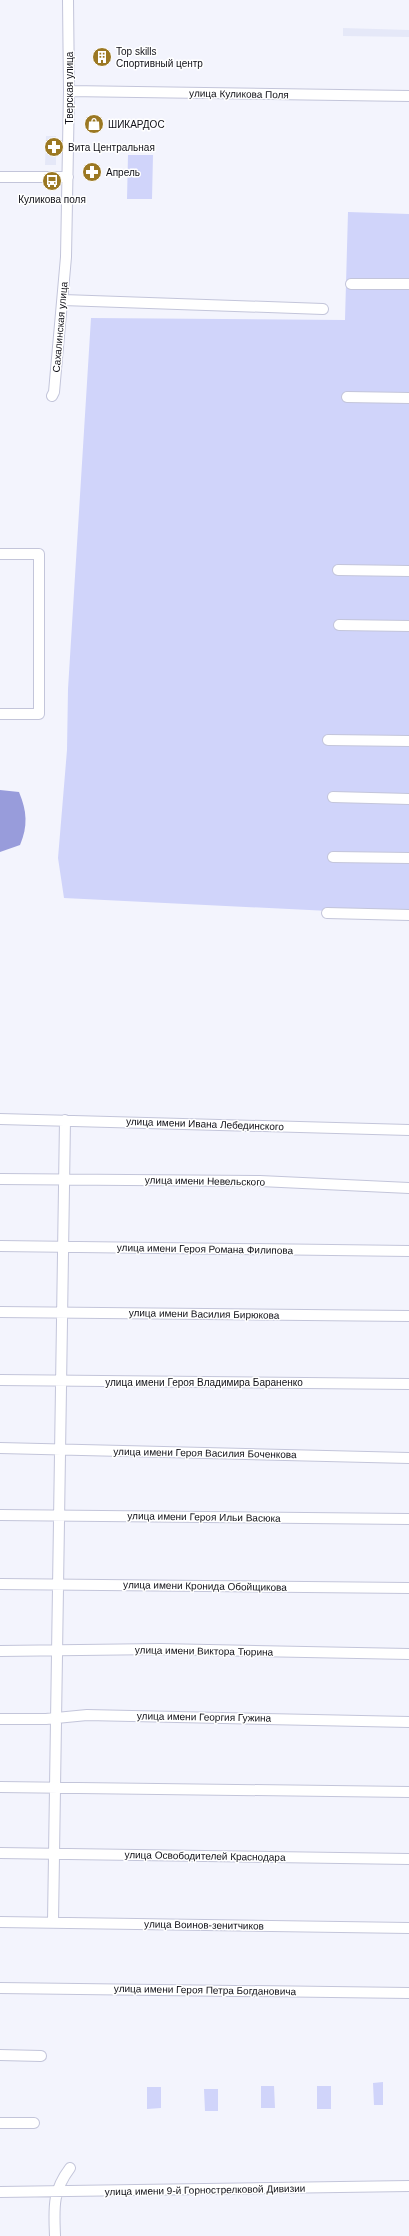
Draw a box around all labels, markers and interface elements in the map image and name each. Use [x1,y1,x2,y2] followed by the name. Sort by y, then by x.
[91,46,113,68] building icon: Top skills Спортивный центр
[116,46,203,69] place label: Top skills Спортивный центр
[64,51,75,124] street label: Тверская улица
[189,88,289,100] street label: улица Куликова Поля
[83,113,105,135] shop icon: ШИКАРДОС
[108,119,165,130] place label: ШИКАРДОС
[43,136,65,158] pharmacy icon: Вита Центральная
[68,142,155,153] place label: Вита Центральная
[81,161,103,183] pharmacy icon: Апрель
[106,167,140,178] place label: Апрель
[41,170,63,192] bus stop icon: Куликова поля
[18,194,86,205] place label: Куликова поля
[51,281,69,373] street label: Сахалинская улица
[126,1116,285,1132] street label: улица имени Ивана Лебединского
[145,1174,266,1188] street label: улица имени Невельского
[117,1242,294,1256] street label: улица имени Героя Романа Филипова
[129,1307,280,1321] street label: улица имени Василия Бирюкова
[105,1377,303,1388] street label: улица имени Героя Владимира Бараненко
[113,1446,297,1460] street label: улица имени Героя Василия Боченкова
[127,1510,281,1524] street label: улица имени Героя Ильи Васюка
[123,1579,287,1593] street label: улица имени Кронида Обойщикова
[135,1644,274,1658] street label: улица имени Виктора Тюрина
[137,1710,272,1724] street label: улица имени Георгия Гужина
[124,1849,286,1863] street label: улица Освободителей Краснодара
[144,1918,264,1932] street label: улица Воинов-зенитчиков
[114,1983,297,1997] street label: улица имени Героя Петра Богдановича
[105,2183,305,2197] street label: улица имени 9-й Горнострелковой Дивизии

